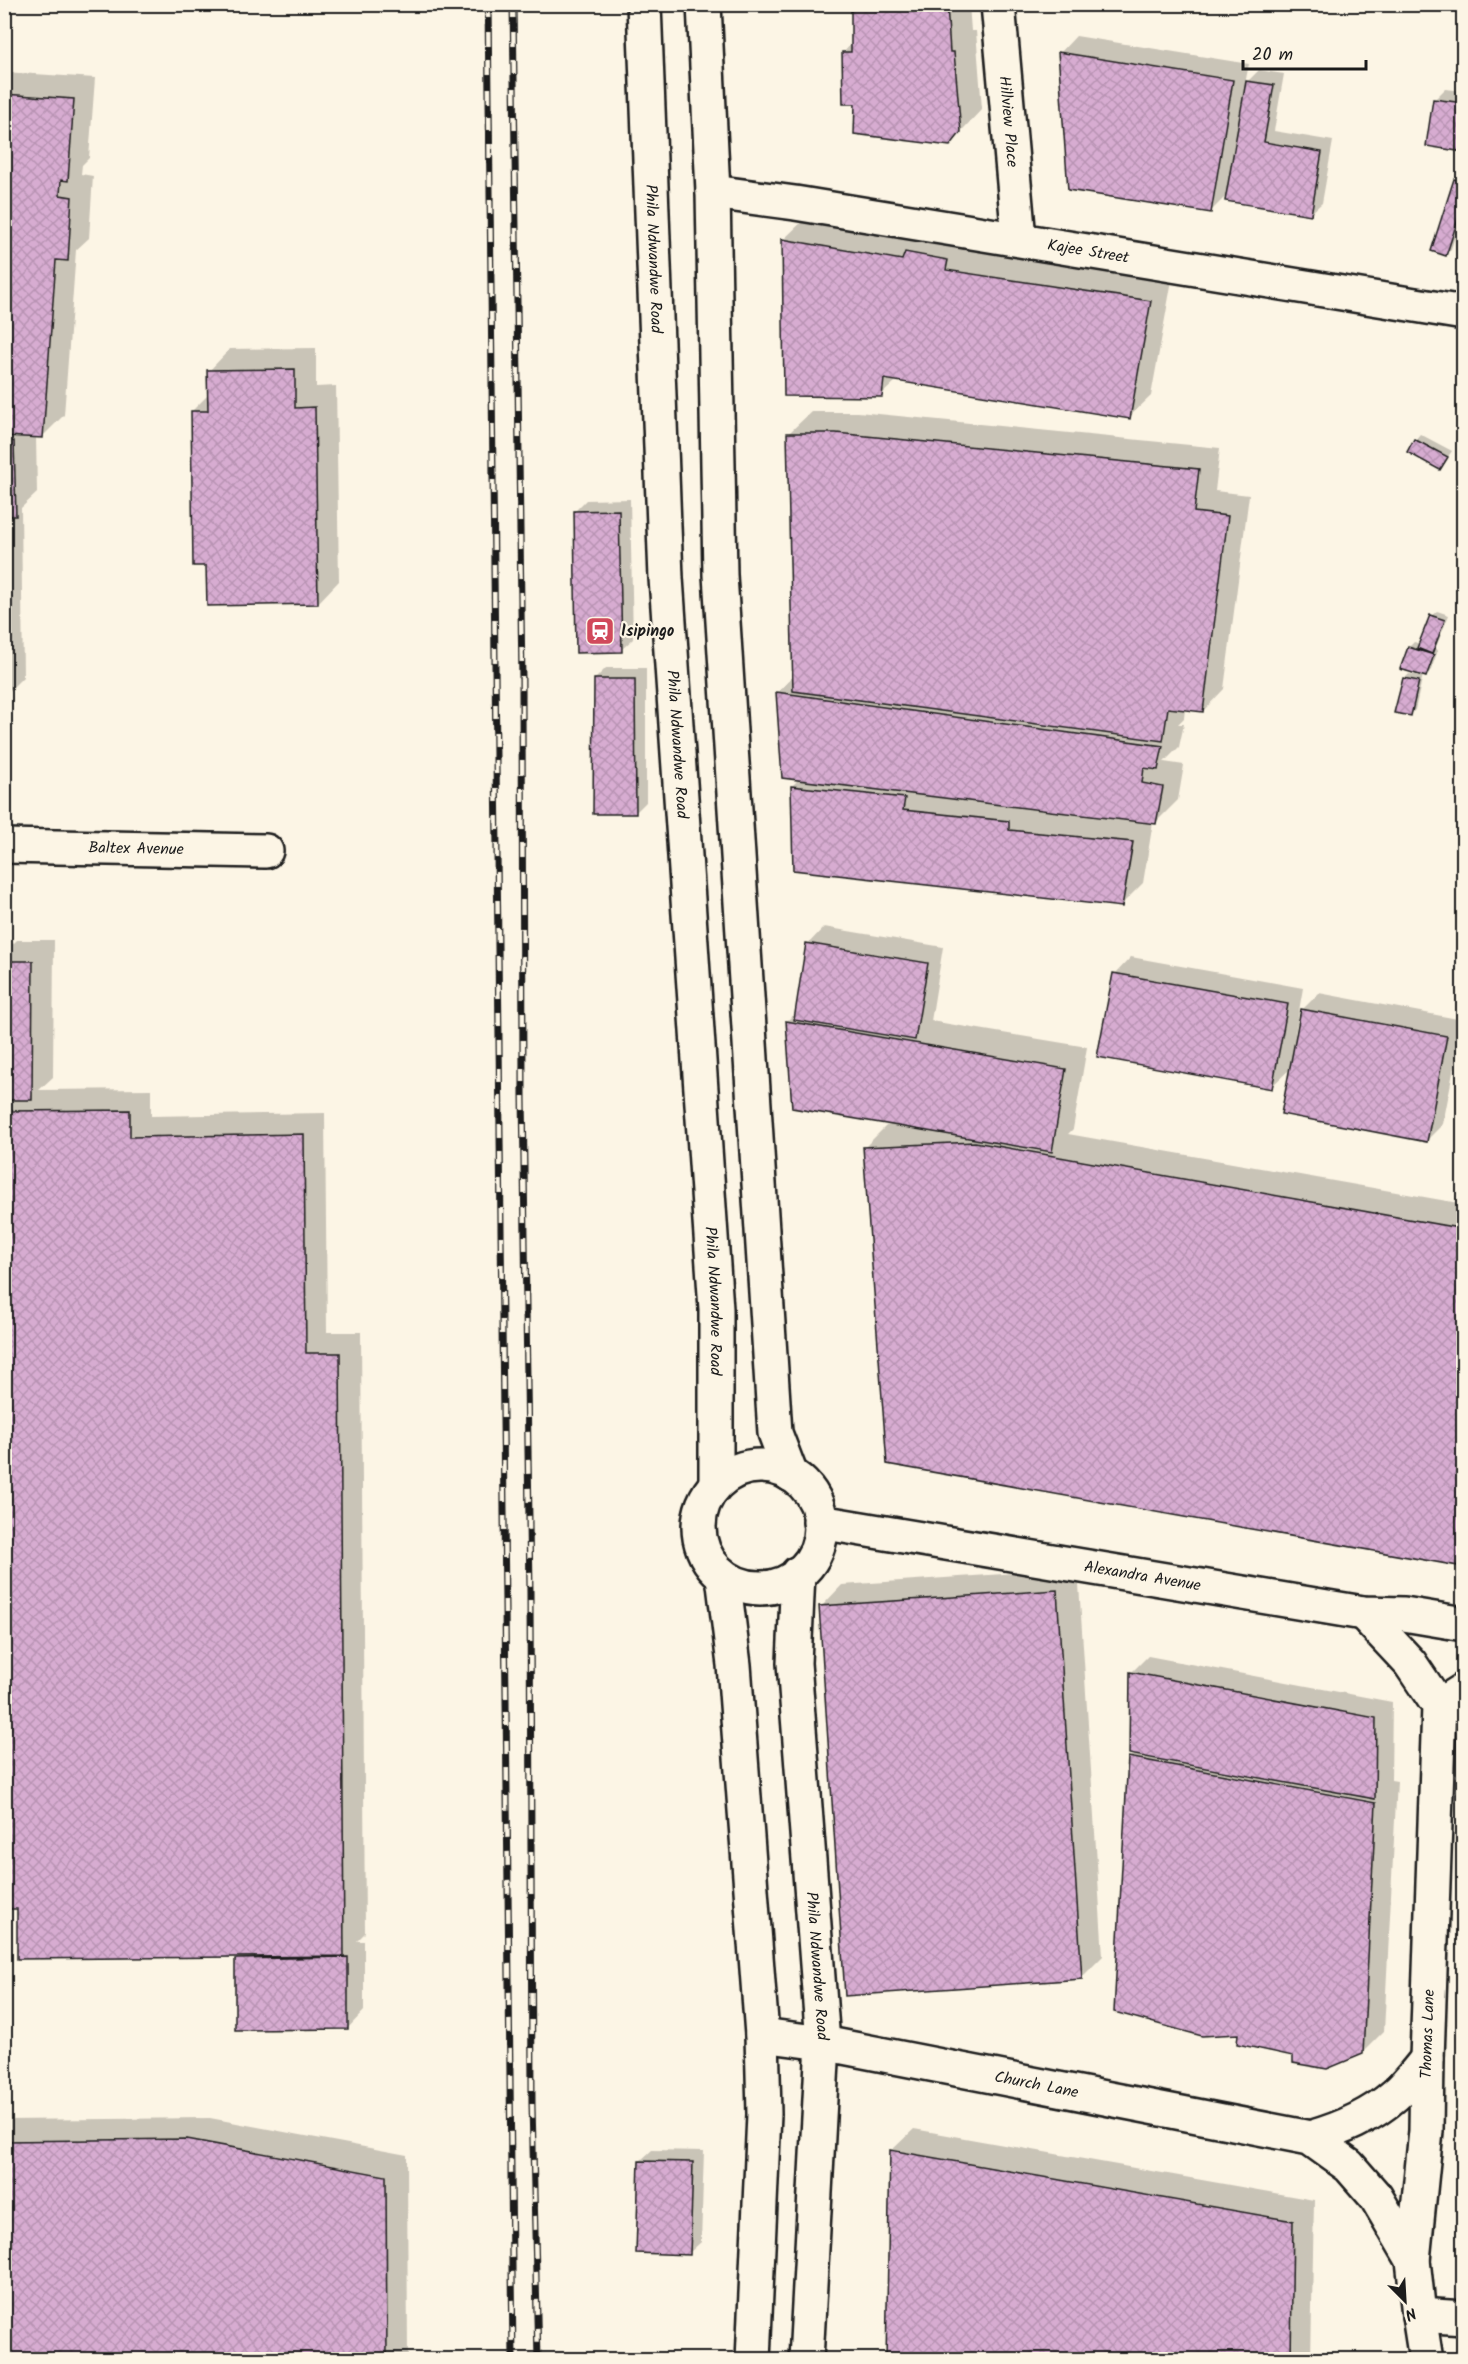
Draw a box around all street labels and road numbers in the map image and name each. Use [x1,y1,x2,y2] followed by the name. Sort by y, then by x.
[992,75,1025,168] street label: Hillview Place
[638,184,669,335] street label: Phila Ndwandwe Road
[1046,232,1132,270] street label: Kajee Street
[660,669,695,820] street label: Phila Ndwandwe Road
[88,835,184,862] street label: Baltex Avenue
[698,1226,729,1376] street label: Phila Ndwandwe Road
[1082,1554,1203,1598] street label: Alexandra Avenue
[799,1891,835,2042] street label: Phila Ndwandwe Road
[1414,1989,1442,2079] street label: Thomas Lane
[992,2064,1081,2105] street label: Church Lane

